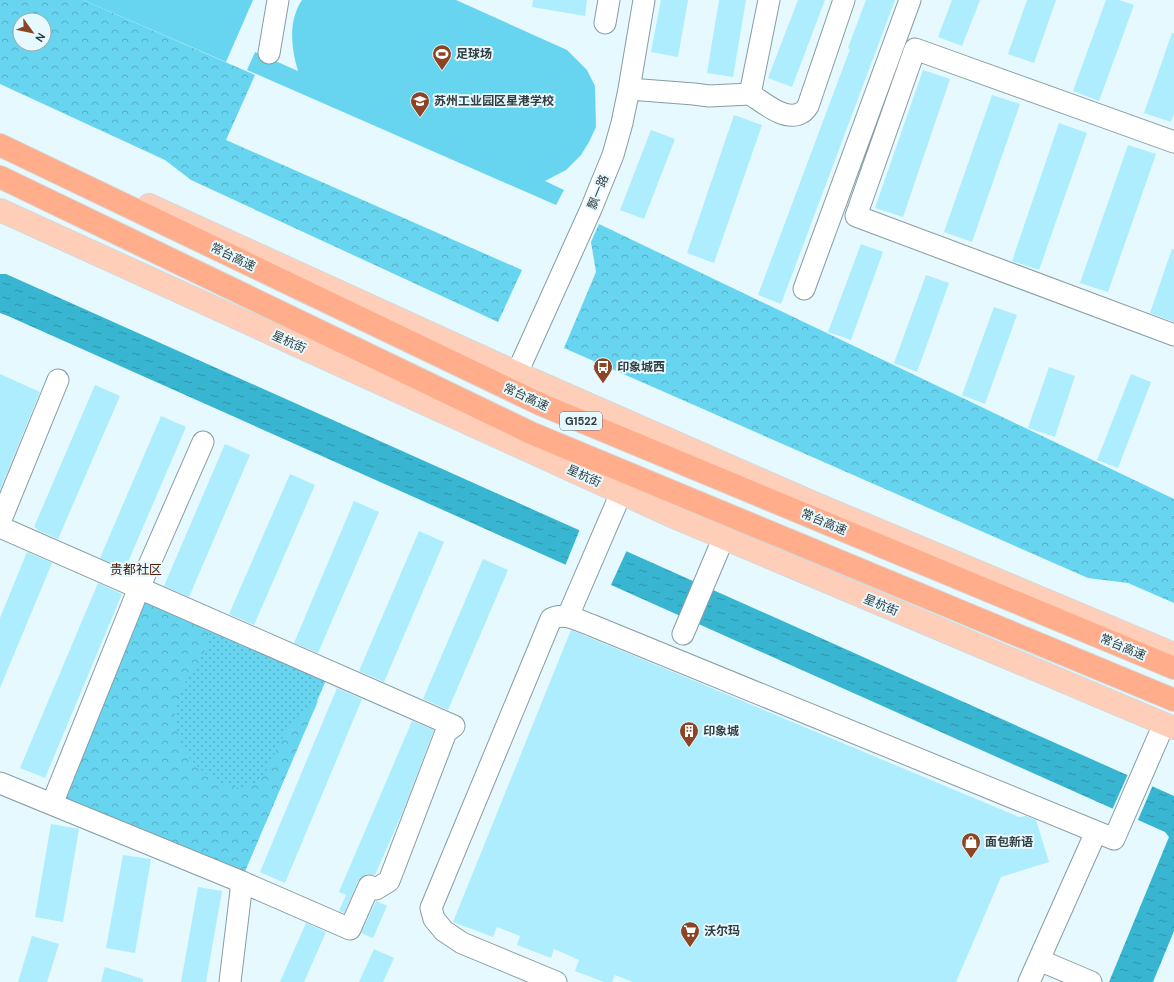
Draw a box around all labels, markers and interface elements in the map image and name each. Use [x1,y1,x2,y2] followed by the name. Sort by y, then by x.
[12,12,52,52] north arrow
[32,30,48,45] text: N
[431,43,453,71] sports icon: 足球场
[456,46,492,62] place label: 足球场
[409,90,431,118] school or university icon: 苏州工业园区星港学校
[434,93,554,109] place label: 苏州工业园区星港学校
[584,172,612,212] street label: 飘一路
[208,239,258,275] street label: 常台高速
[269,327,309,357] street label: 星杭街
[592,356,614,384] bus stop icon: 印象城西
[617,359,665,375] place label: 印象城西
[501,380,551,414] street label: 常台高速
[560,412,602,430] road number: G1522
[564,461,604,491] street label: 星杭街
[799,505,849,539] street label: 常台高速
[110,561,162,578] district label: 贵都社区
[861,591,901,619] street label: 星杭街
[1098,630,1148,664] street label: 常台高速
[678,720,700,748] building icon: 印象城
[703,723,739,739] place label: 印象城
[960,831,982,859] shop icon: 面包新语
[985,834,1033,850] place label: 面包新语
[679,920,701,948] supermarket icon: 沃尔玛
[704,923,740,939] place label: 沃尔玛

